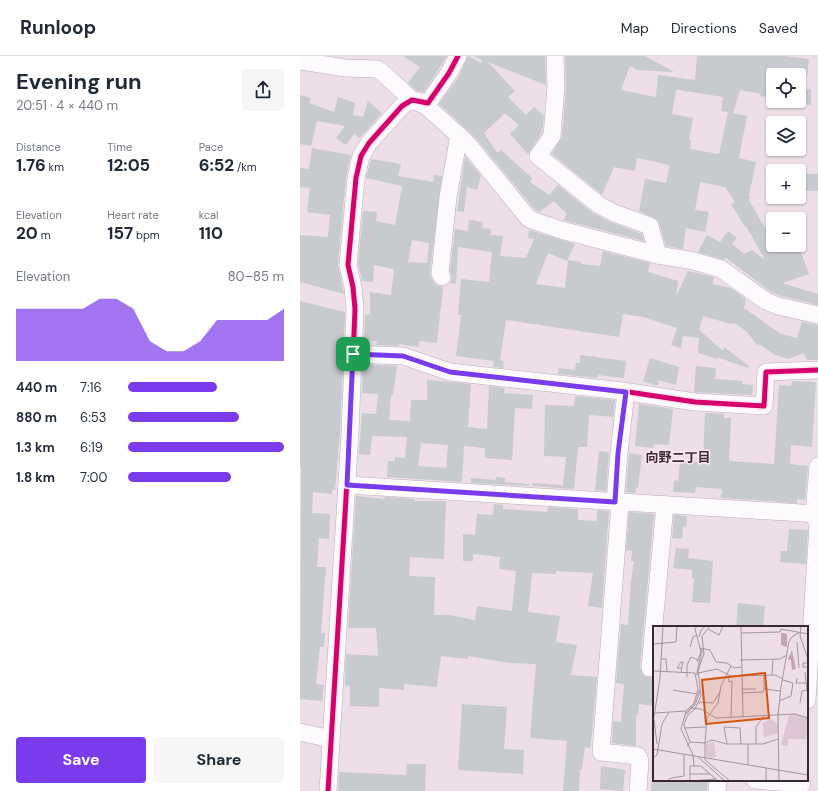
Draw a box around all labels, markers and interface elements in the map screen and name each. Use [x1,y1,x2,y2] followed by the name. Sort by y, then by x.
[20,15,96,40] text: Runloop
[621,19,649,37] text: Map
[671,19,737,37] text: Directions
[759,19,798,37] text: Saved
[16,67,142,96] text: Evening run
[766,68,806,252] map controls
[766,68,806,108] button: locate
[242,69,284,111] button: share
[16,97,118,114] text: 20:51 · 4 × 440 m
[766,116,806,156] button: layers
[16,140,61,154] text: Distance
[107,140,132,154] text: Time
[199,140,223,154] text: Pace
[16,154,46,176] text: 1.76
[107,154,150,176] text: 12:05
[199,154,234,176] text: 6:52
[46,160,64,174] text: km
[234,160,257,174] text: /km
[766,164,806,204] button: +
[16,208,62,222] text: Elevation
[107,208,159,222] text: Heart rate
[199,208,219,222] text: kcal
[766,212,806,252] button: −
[16,222,38,244] text: 20
[107,222,133,244] text: 157
[199,222,223,244] text: 110
[38,228,50,242] text: m
[133,228,160,242] text: bpm
[16,268,70,285] text: Elevation
[228,268,284,285] text: 80–85 m
[336,337,370,371] pin
[342,343,364,365] icon: arrive
[16,379,57,396] text: 440 m
[80,379,102,396] text: 7:16
[16,409,57,426] text: 880 m
[80,409,106,426] text: 6:53
[16,439,55,456] text: 1.3 km
[80,439,103,456] text: 6:19
[645,449,711,466] district label: 向野二丁目
[16,469,55,486] text: 1.8 km
[80,469,107,486] text: 7:00
[653,626,808,781] inset map
[16,737,146,783] button: Save
[154,737,284,783] button: Share

